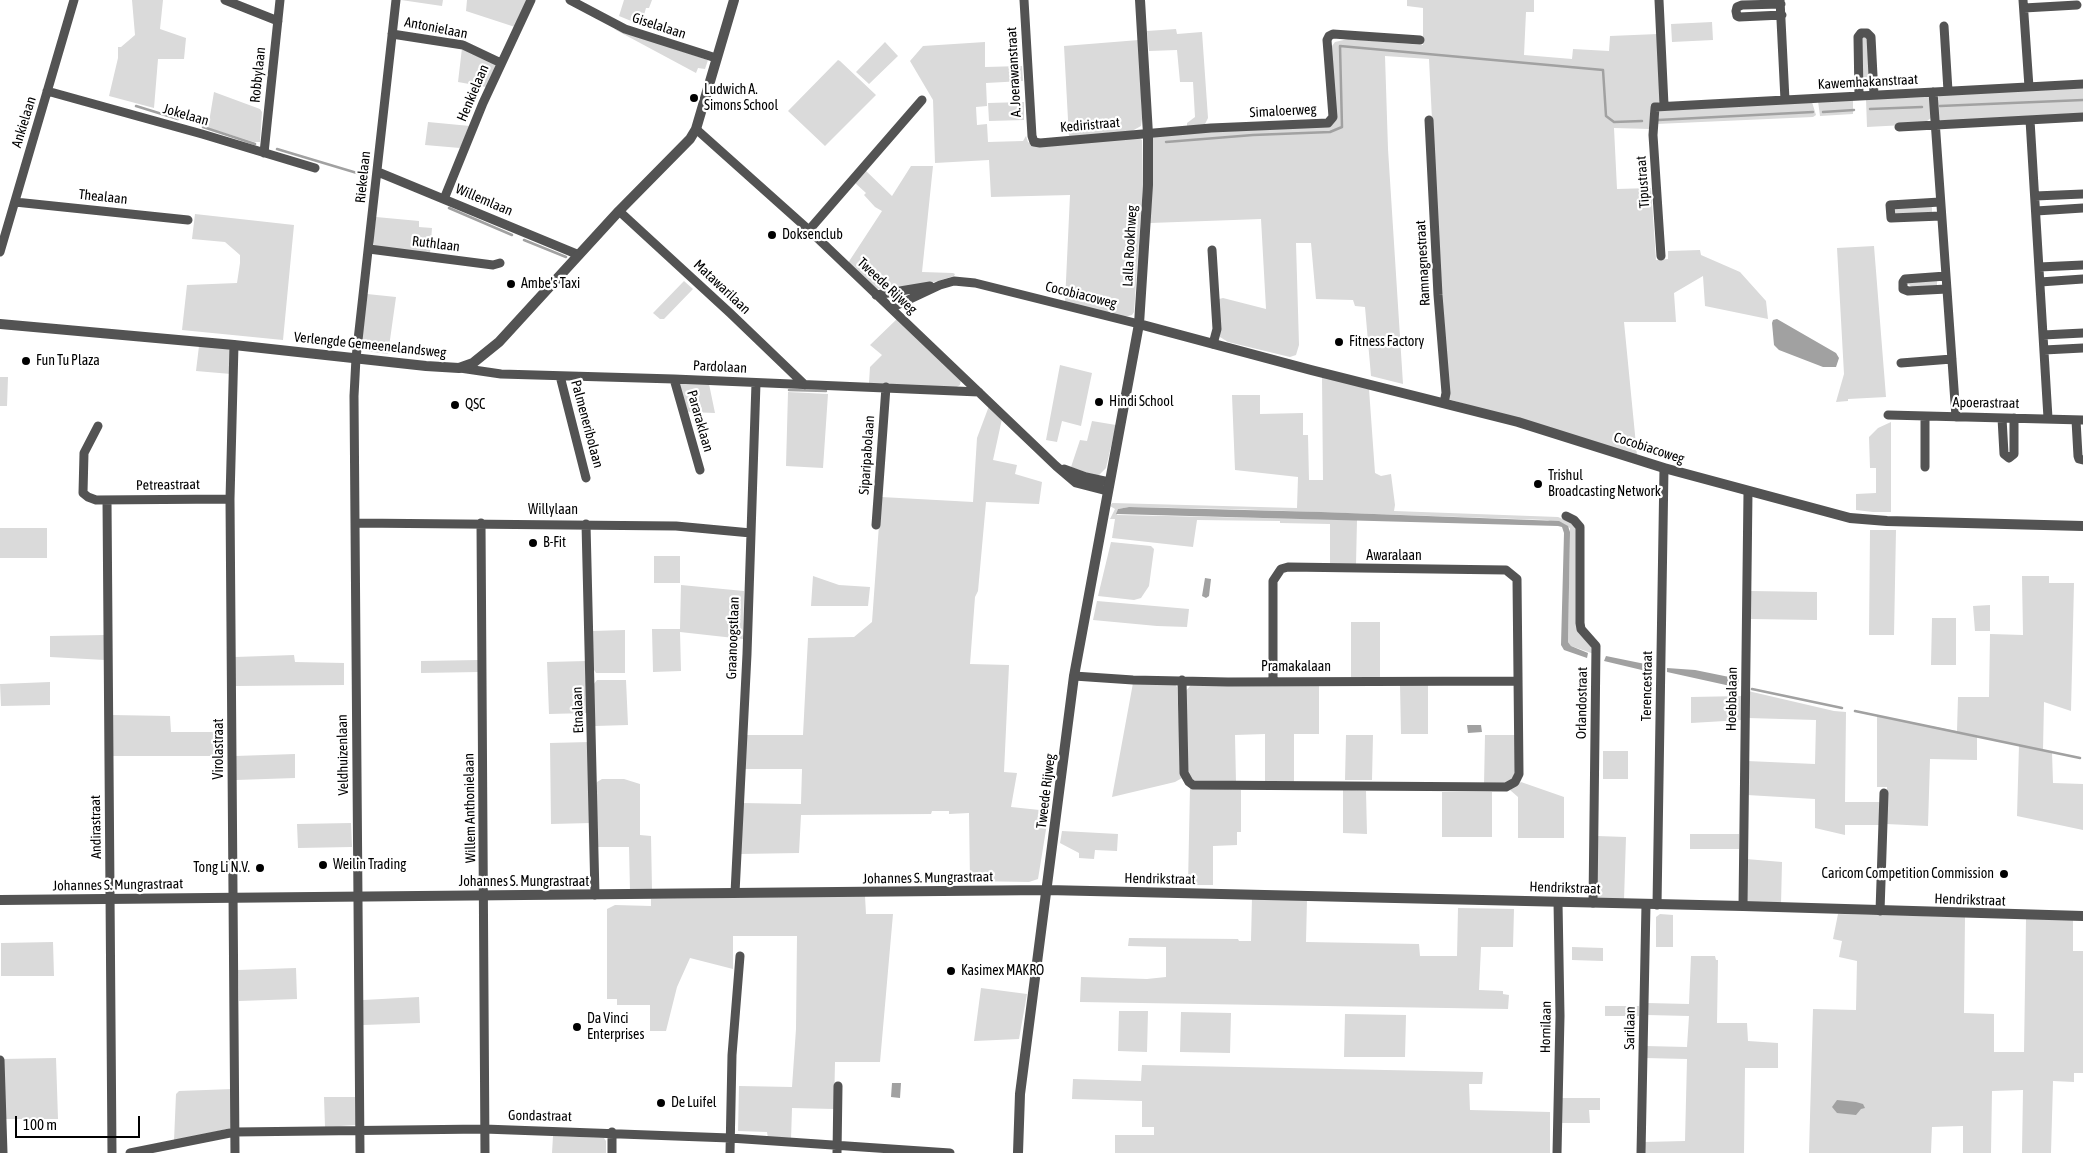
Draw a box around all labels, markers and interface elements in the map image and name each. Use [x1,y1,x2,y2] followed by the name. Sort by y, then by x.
[630,9,688,43] street label: Giselalaan
[403,14,469,42] street label: Antonielaan
[1003,26,1025,118] street label: A. Joerawanstraat
[247,46,269,104] street label: Robbylaan
[454,62,492,124] street label: Henkielaan
[1817,71,1919,93] street label: Kawemhakanstraat
[704,82,778,114] place label: Ludwich A. Simons School
[688,92,700,104] marker: Ludwich A. Simons School
[8,94,40,150] street label: Ankielaan
[161,100,211,130] street label: Jokelaan
[1249,101,1317,121] street label: Simaloerweg
[1059,114,1121,136] street label: Kediristraat
[352,150,374,204] street label: Riekelaan
[1633,155,1653,209] street label: Tipustraat
[453,180,515,220] street label: Willemlaan
[78,186,128,208] street label: Thealaan
[1119,205,1141,287] street label: Lalla Rookhweg
[1412,220,1434,306] street label: Ramnagnestraat
[782,227,843,243] place label: Doksenclub
[766,229,778,241] marker: Doksenclub
[411,233,461,255] street label: Ruthlaan
[854,254,920,318] street label: Tweede Rijweg
[690,256,754,318] street label: Matawarilaan
[521,276,580,292] place label: Ambe's Taxi
[505,278,517,290] marker: Ambe's Taxi
[1043,278,1119,312] street label: Cocobiacoweg
[293,329,447,361] street label: Verlengde Gemeenelandsweg
[1349,334,1424,350] place label: Fitness Factory
[1333,336,1345,348] marker: Fitness Factory
[36,353,100,369] place label: Fun Tu Plaza
[20,355,32,367] marker: Fun Tu Plaza
[693,357,747,377] street label: Pardolaan
[567,378,607,470] street label: Palmeneribolaan
[683,388,717,454] street label: Pararaklaan
[1109,394,1174,410] place label: Hindi School
[1953,394,2019,412] street label: Apoerastraat
[1093,396,1105,408] marker: Hindi School
[465,397,485,413] place label: QSC
[449,399,461,411] marker: QSC
[856,415,878,495] street label: Siparipabolaan
[1612,429,1686,467] street label: Cocobiacoweg
[1548,468,1661,501] place label: Trishul Broadcasting Network
[136,476,200,494] street label: Petreastraat
[1532,478,1544,490] marker: Trishul Broadcasting Network
[528,502,578,518] street label: Willylaan
[543,535,566,551] place label: B-Fit
[527,537,539,549] marker: B-Fit
[1366,548,1422,564] street label: Awaralaan
[723,596,743,680] street label: Graanoogstlaan
[1638,651,1656,721] street label: Terencestraat
[1261,659,1331,675] street label: Pramakalaan
[1573,667,1591,739] street label: Orlandostraat
[1723,667,1741,731] street label: Hoebbalaan
[569,686,587,734] street label: Etnalaan
[334,714,352,796] street label: Veldhuizenlaan
[211,719,227,779] street label: Virolastraat
[461,753,479,863] street label: Willem Anthonielaan
[1033,753,1059,829] street label: Tweede Rijweg
[87,795,105,859] street label: Andirastraat
[333,857,406,873] place label: Weilin Trading
[317,859,329,871] marker: Weilin Trading
[193,860,250,876] place label: Tong Li N.V.
[254,862,266,874] marker: Tong Li N.V.
[1822,866,1994,882] place label: Caricom Competition Commission
[863,868,993,888] street label: Johannes S. Mungrastraat
[1998,868,2010,880] marker: Caricom Competition Commission
[1124,870,1196,888] street label: Hendrikstraat
[459,874,589,890] street label: Johannes S. Mungrastraat
[53,875,183,895] street label: Johannes S. Mungrastraat
[1529,878,1601,898] street label: Hendrikstraat
[1934,890,2006,910] street label: Hendrikstraat
[961,963,1044,979] place label: Kasimex MAKRO
[945,965,957,977] marker: Kasimex MAKRO
[1537,1001,1555,1053] street label: Hornilaan
[1621,1006,1639,1050] street label: Sarilaan
[587,1011,644,1044] place label: Da Vinci Enterprises
[571,1021,583,1033] marker: Da Vinci Enterprises
[671,1095,716,1111] place label: De Luifel
[655,1097,667,1109] marker: De Luifel
[18,1106,142,1138] scale bar
[508,1107,572,1125] street label: Gondastraat
[23,1116,57,1133] text: 100 m

